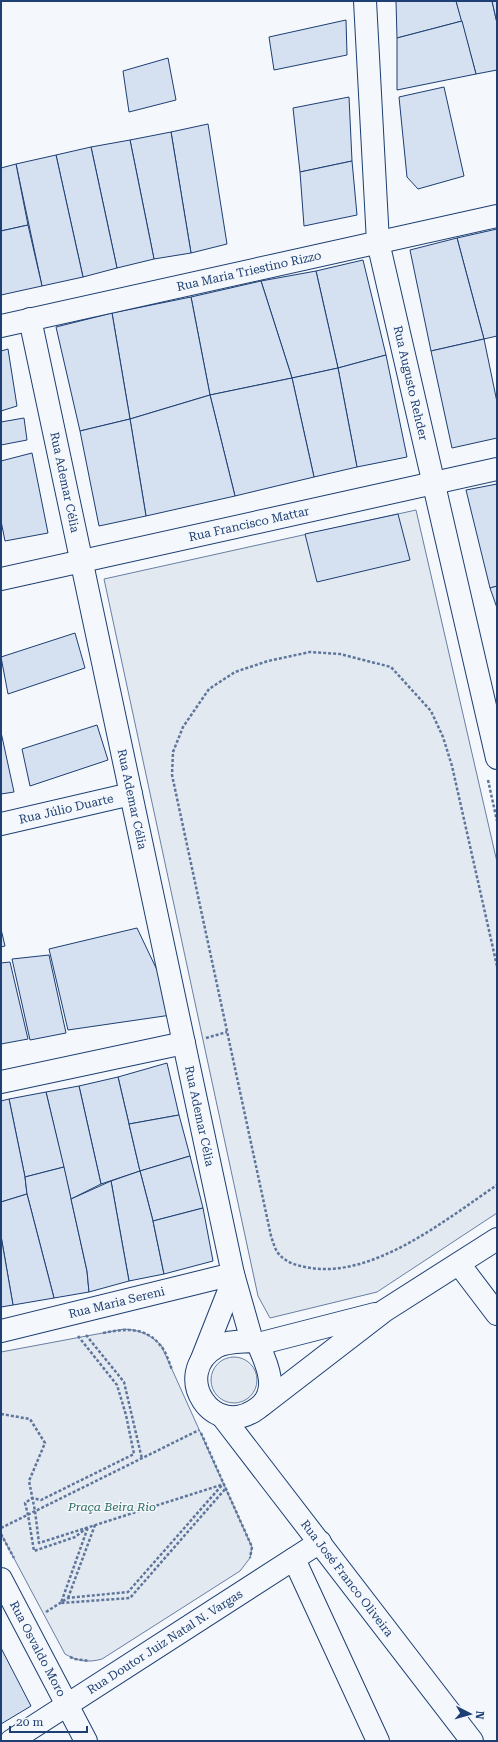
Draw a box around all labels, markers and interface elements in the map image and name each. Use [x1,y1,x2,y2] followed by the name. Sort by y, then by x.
[175,248,323,294] street label: Rua Maria Triestino Rizzo
[390,324,431,442] street label: Rua Augusto Rehder
[47,431,82,534] street label: Rua Ademar Célia
[187,504,311,544] street label: Rua Francisco Mattar
[115,748,150,851] street label: Rua Ademar Célia
[18,791,115,827] street label: Rua Júlio Duarte
[182,1065,217,1168] street label: Rua Ademar Célia
[67,1284,166,1321] street label: Rua Maria Sereni
[67,1500,156,1514] park label: Praça Beira Rio
[298,1517,397,1640] street label: Rua José Franco Oliveira
[84,1587,246,1697] street label: Rua Doutor Juiz Natal N. Vargas
[7,1599,69,1699] street label: Rua Osvaldo Moro
[450,1694,490,1734] north arrow
[10,1708,87,1734] scale bar
[472,1710,486,1720] text: N
[16,1715,43,1729] text: 20 m

